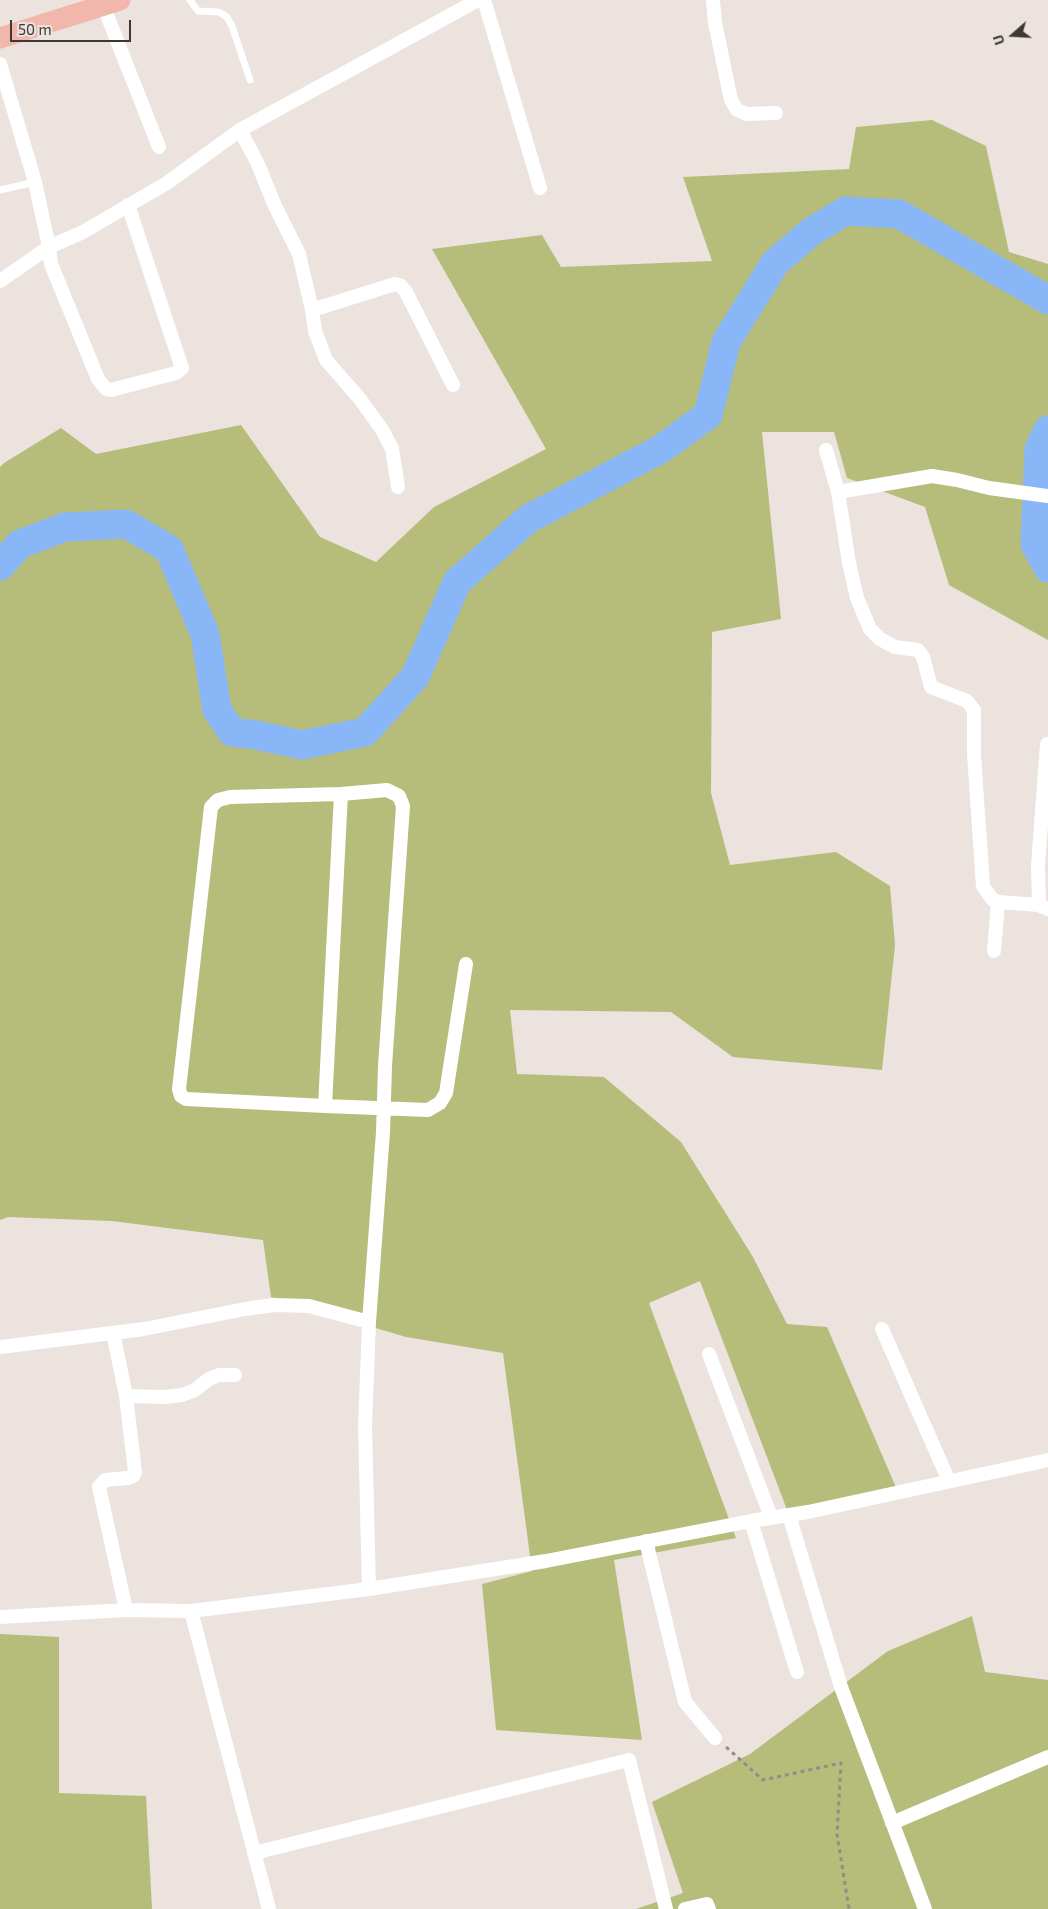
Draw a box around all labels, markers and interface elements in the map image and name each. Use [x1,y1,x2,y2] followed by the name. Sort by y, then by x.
[12,10,134,42] scale bar
[988,10,1038,60] north arrow
[18,20,52,38] text: 50 m
[989,33,1008,47] text: U

